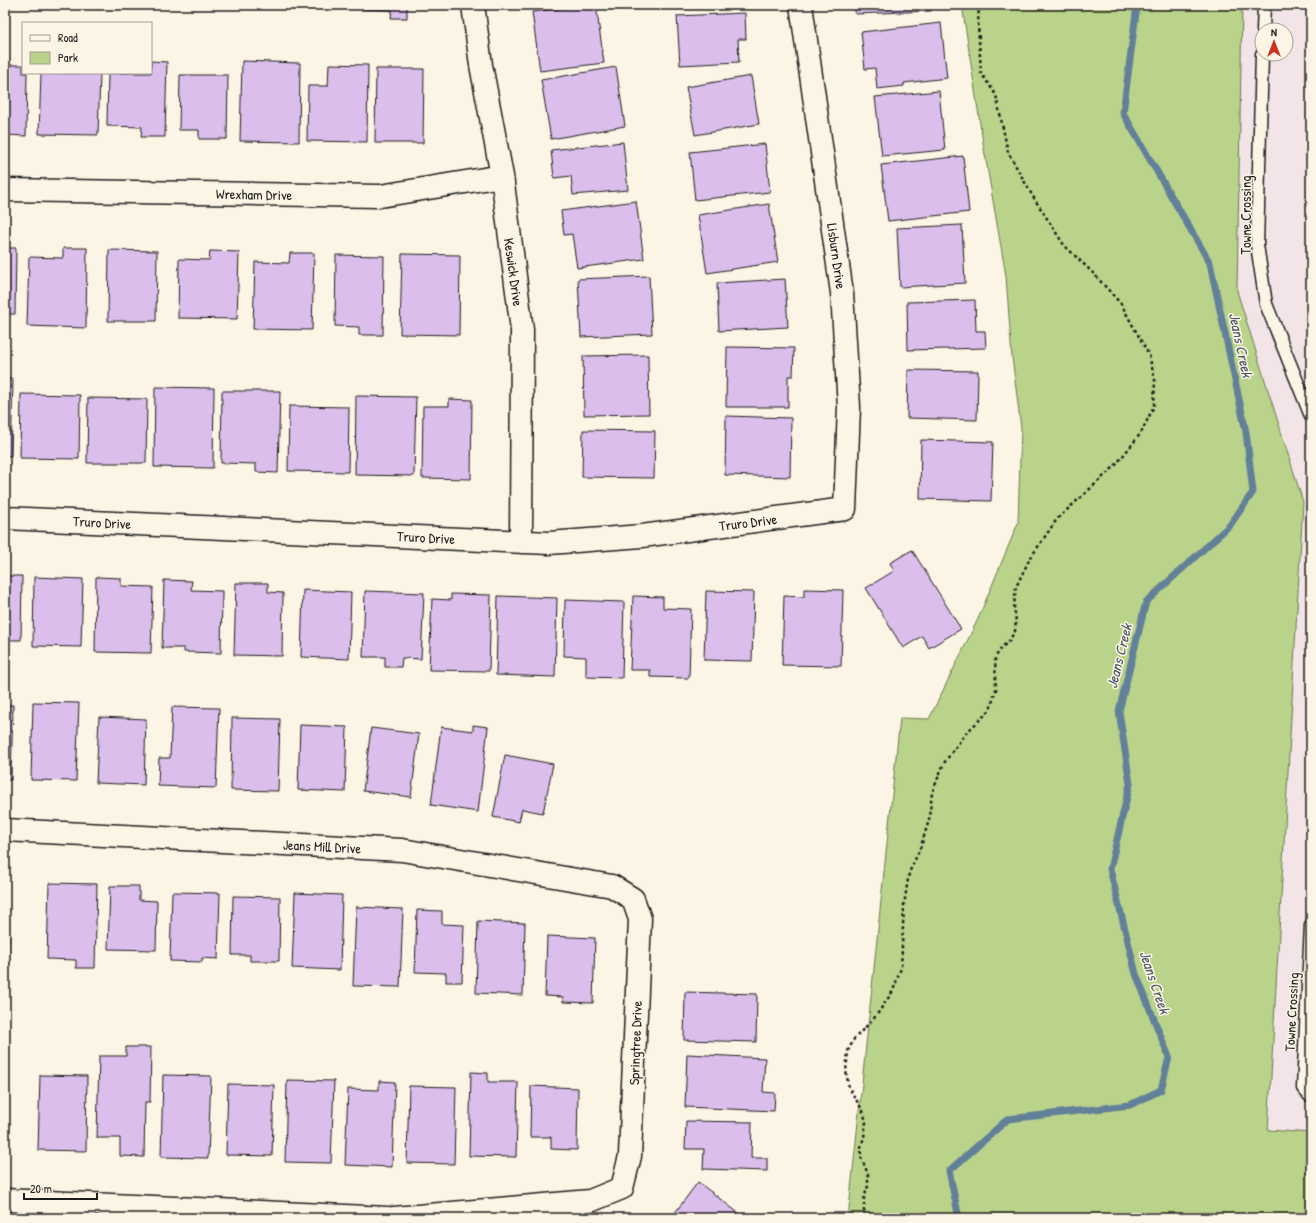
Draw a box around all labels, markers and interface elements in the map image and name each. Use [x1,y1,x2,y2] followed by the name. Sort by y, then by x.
[22,22,152,74] legend
[1254,22,1294,62] north arrow
[1271,25,1277,39] text: N
[58,29,78,46] text: Road
[58,49,78,66] text: Park
[1236,176,1256,254] street label: Towne Crossing
[216,184,293,204] street label: Wrexham Drive
[823,222,851,291] street label: Lisburn Drive
[500,237,528,308] street label: Keswick Drive
[1224,311,1258,381] water label: Jeans Creek
[718,509,778,535] street label: Truro Drive
[72,511,132,533] street label: Truro Drive
[396,526,456,548] street label: Truro Drive
[1101,620,1138,690] water label: Jeans Creek
[282,834,362,858] street label: Jeans Mill Drive
[1134,948,1176,1018] water label: Jeans Creek
[1279,972,1304,1052] street label: Towne Crossing
[624,1000,647,1086] street label: Springtree Drive
[24,1175,97,1201] scale bar
[30,1180,52,1197] text: 20 m

